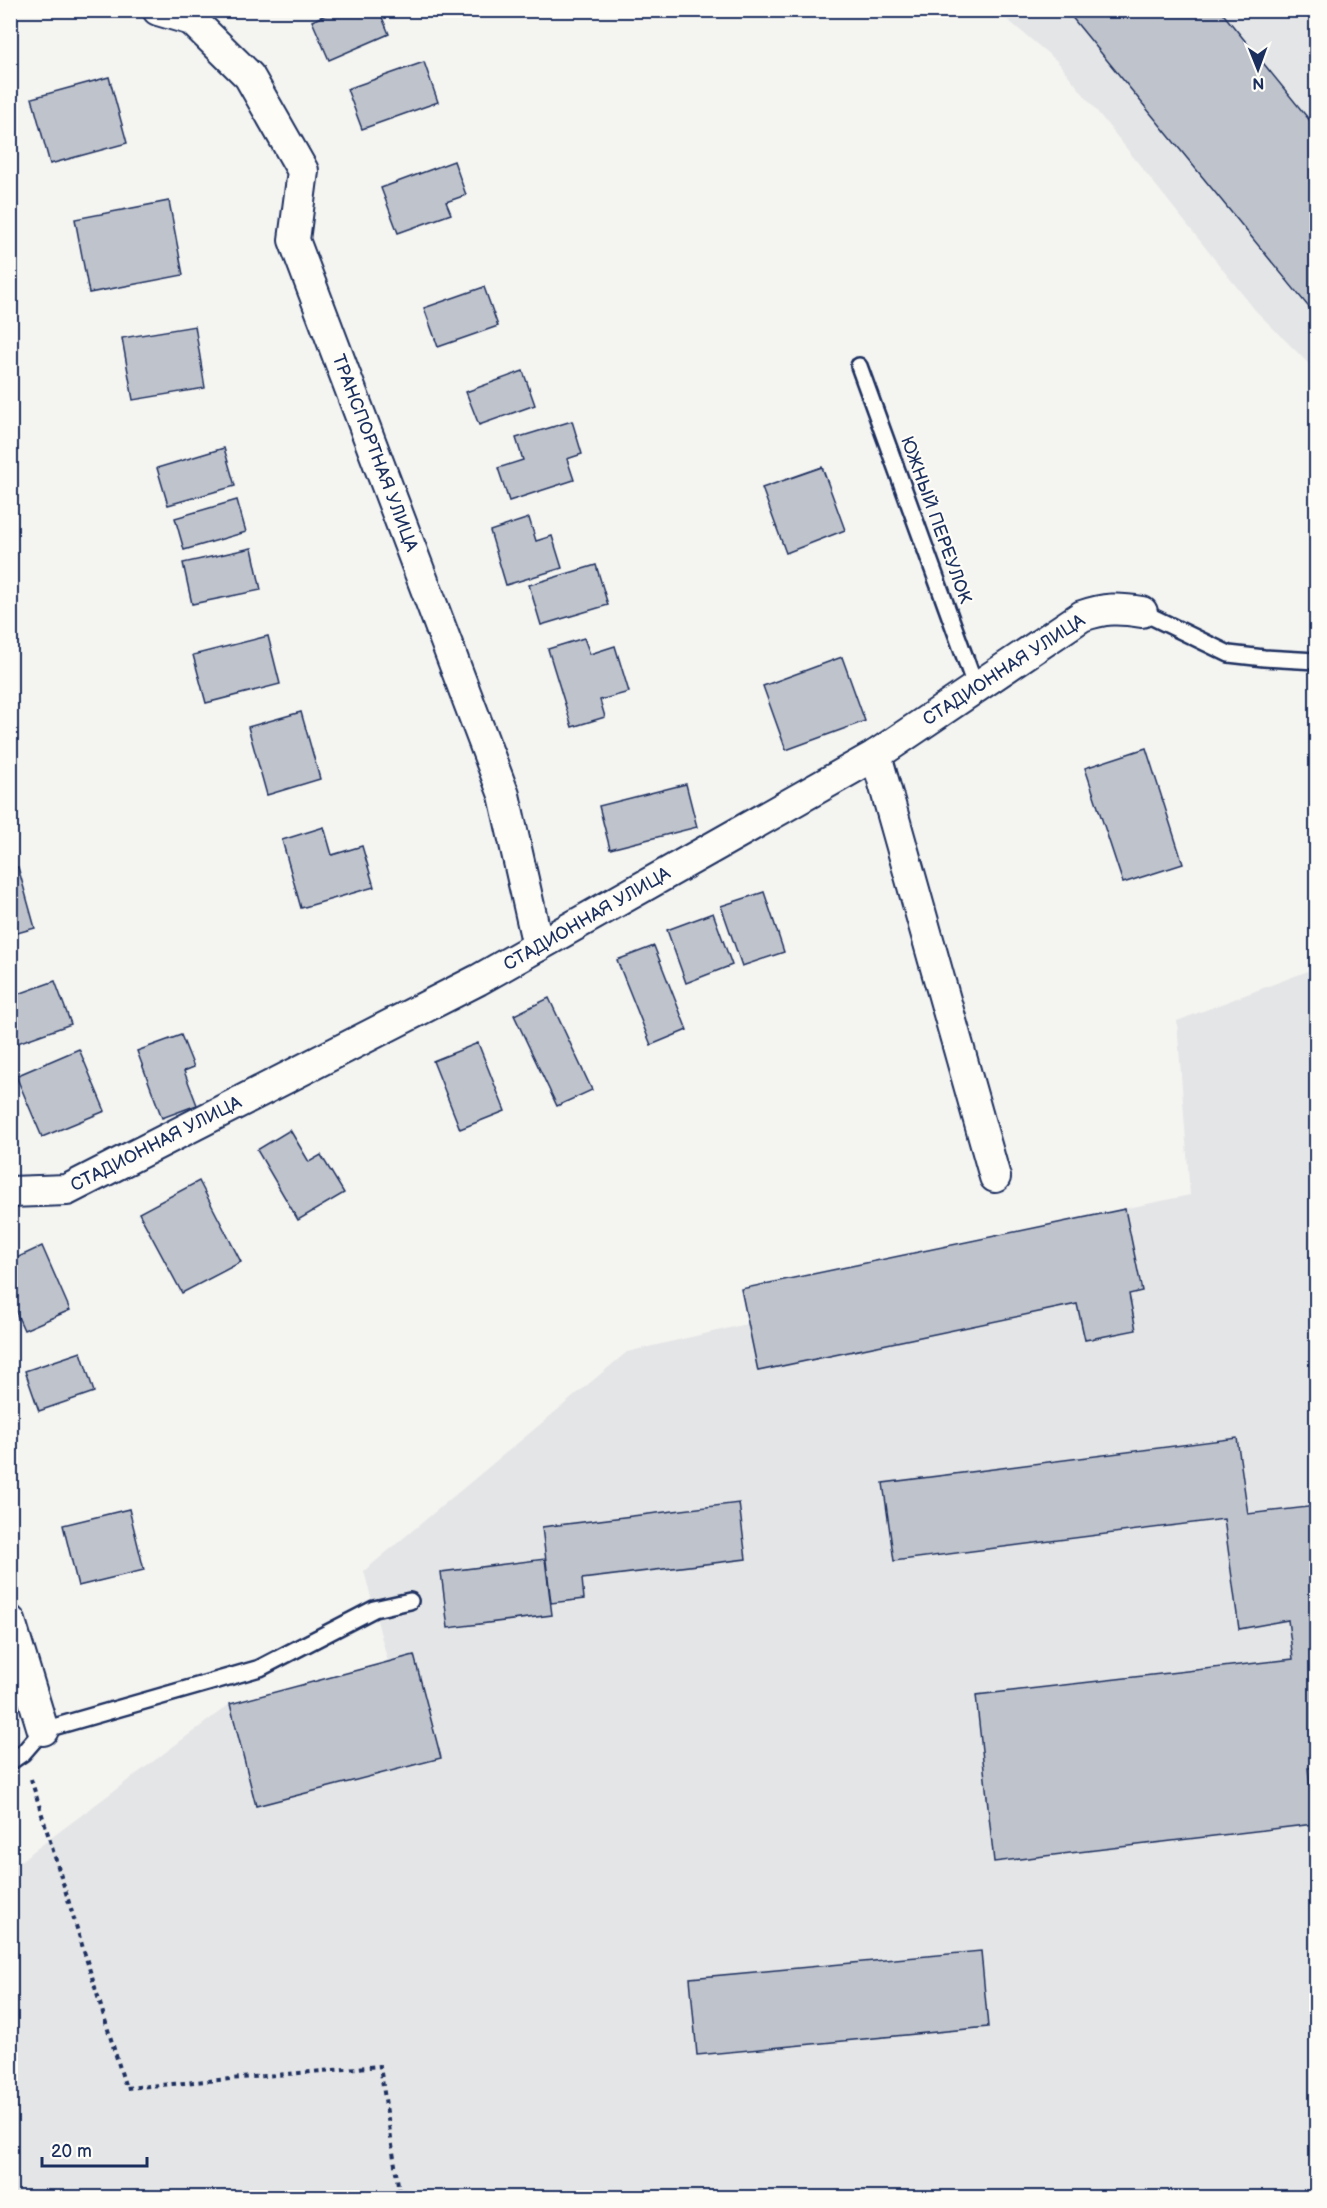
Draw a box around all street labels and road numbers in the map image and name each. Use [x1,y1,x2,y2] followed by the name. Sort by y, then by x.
[328,351,422,555] street label: ТРАНСПОРТНАЯ УЛИЦА
[896,434,976,607] street label: ЮЖНЫЙ ПЕРЕУЛОК
[919,610,1089,730] street label: СТАДИОННАЯ УЛИЦА
[500,863,674,975] street label: СТАДИОННАЯ УЛИЦА
[67,1092,245,1196] street label: СТАДИОННАЯ УЛИЦА

